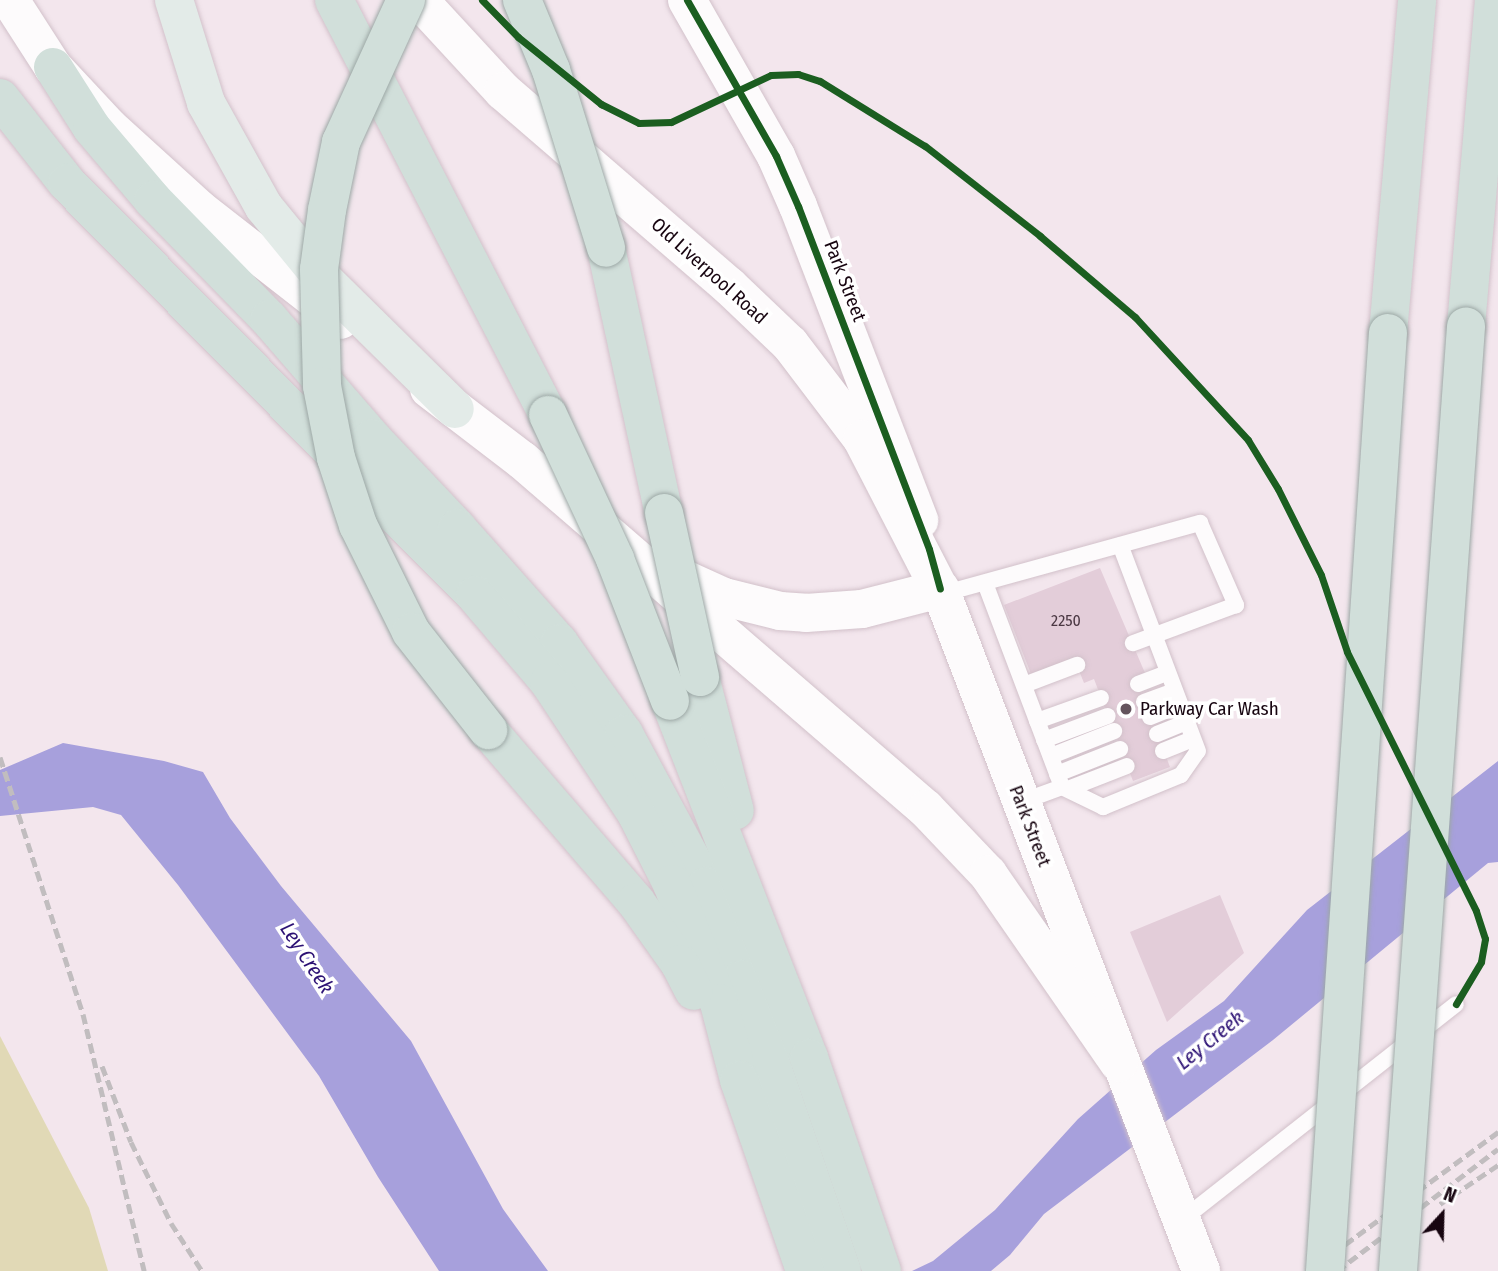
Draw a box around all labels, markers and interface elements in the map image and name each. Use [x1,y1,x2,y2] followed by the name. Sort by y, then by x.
[646,213,772,329] street label: Old Liverpool Road
[819,237,871,325] street label: Park Street
[1051,611,1081,631] house number: 2250
[1140,698,1279,720] place label: Parkway Car Wash
[1118,701,1134,717] marker: Parkway Car Wash
[1004,782,1056,870] street label: Park Street
[275,918,339,998] water label: Ley Creek
[1171,1005,1249,1075] water label: Ley Creek
[1407,1180,1477,1250] north arrow
[1440,1182,1460,1208] text: N

